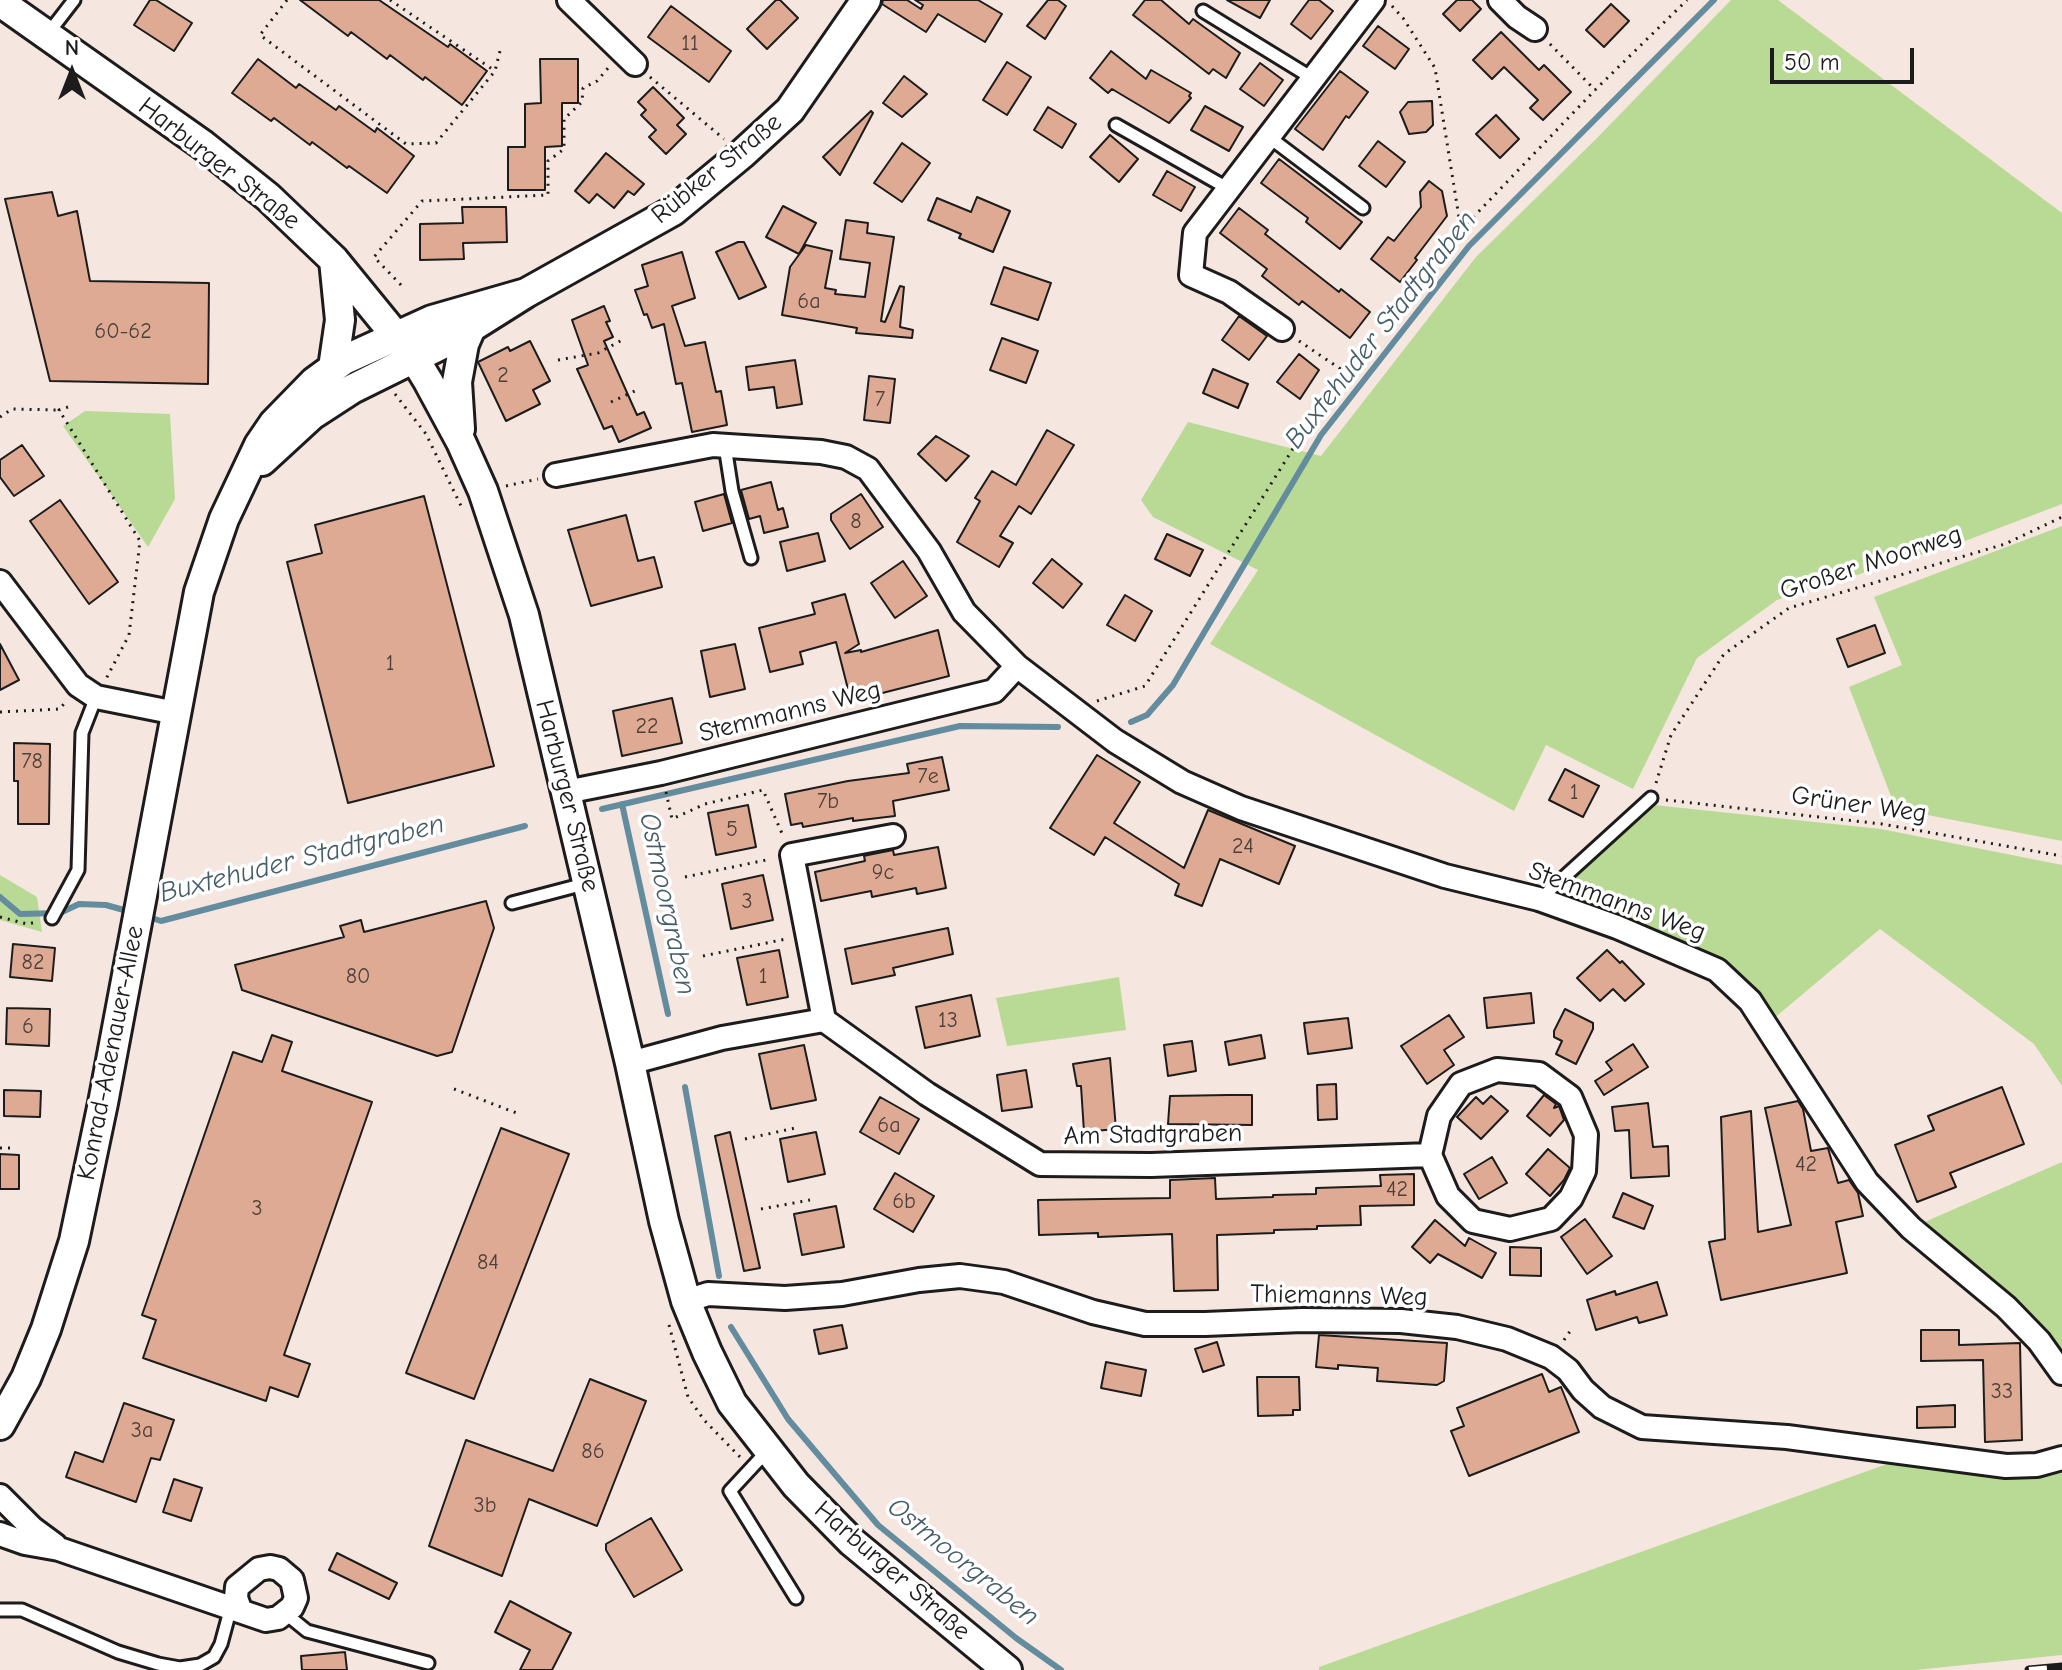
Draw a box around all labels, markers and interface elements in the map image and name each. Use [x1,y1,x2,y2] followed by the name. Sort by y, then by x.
[681,31,699,57] house number: 11
[32,32,112,112] north arrow
[1774,32,1918,82] scale bar
[65,35,79,61] text: N
[1784,48,1840,76] text: 50 m
[132,91,306,237] street label: Harburger Straße
[646,107,788,231] street label: Rübker Straße
[1278,205,1484,455] water label: Buxtehuder Stadtgraben
[797,289,821,315] house number: 6a
[94,319,152,345] house number: 60-62
[497,363,509,389] house number: 2
[875,387,885,413] house number: 7
[850,509,862,535] house number: 8
[1776,519,1966,607] street label: Großer Moorweg
[386,651,394,677] house number: 1
[696,674,884,750] street label: Stemmanns Weg
[528,697,606,895] street label: Harburger Straße
[635,714,659,740] house number: 22
[21,749,43,775] house number: 78
[917,764,939,790] house number: 7e
[1570,780,1578,806] house number: 1
[1789,780,1929,830] street label: Grüner Weg
[817,789,839,815] house number: 7b
[156,807,448,911] water label: Buxtehuder Stadtgraben
[631,810,703,998] water label: Ostmoorgraben
[726,817,738,843] house number: 5
[1232,834,1254,860] house number: 24
[1524,855,1710,949] street label: Stemmanns Weg
[872,860,894,886] house number: 9c
[741,889,753,915] house number: 3
[71,923,151,1183] street label: Konrad-Adenauer-Allee
[22,950,44,976] house number: 82
[346,964,370,990] house number: 80
[759,964,767,990] house number: 1
[938,1008,958,1034] house number: 13
[22,1014,34,1040] house number: 6
[877,1113,901,1139] house number: 6a
[1063,1118,1243,1152] street label: Am Stadtgraben
[1795,1152,1817,1178] house number: 42
[1386,1177,1408,1203] house number: 42
[892,1189,916,1215] house number: 6b
[251,1196,263,1222] house number: 3
[477,1250,499,1276] house number: 84
[1250,1279,1428,1313] street label: Thiemanns Weg
[1991,1379,2013,1405] house number: 33
[131,1418,153,1444] house number: 3a
[581,1439,605,1465] house number: 86
[880,1491,1046,1633] water label: Ostmoorgraben
[474,1493,496,1519] house number: 3b
[807,1495,977,1647] street label: Harburger Straße

